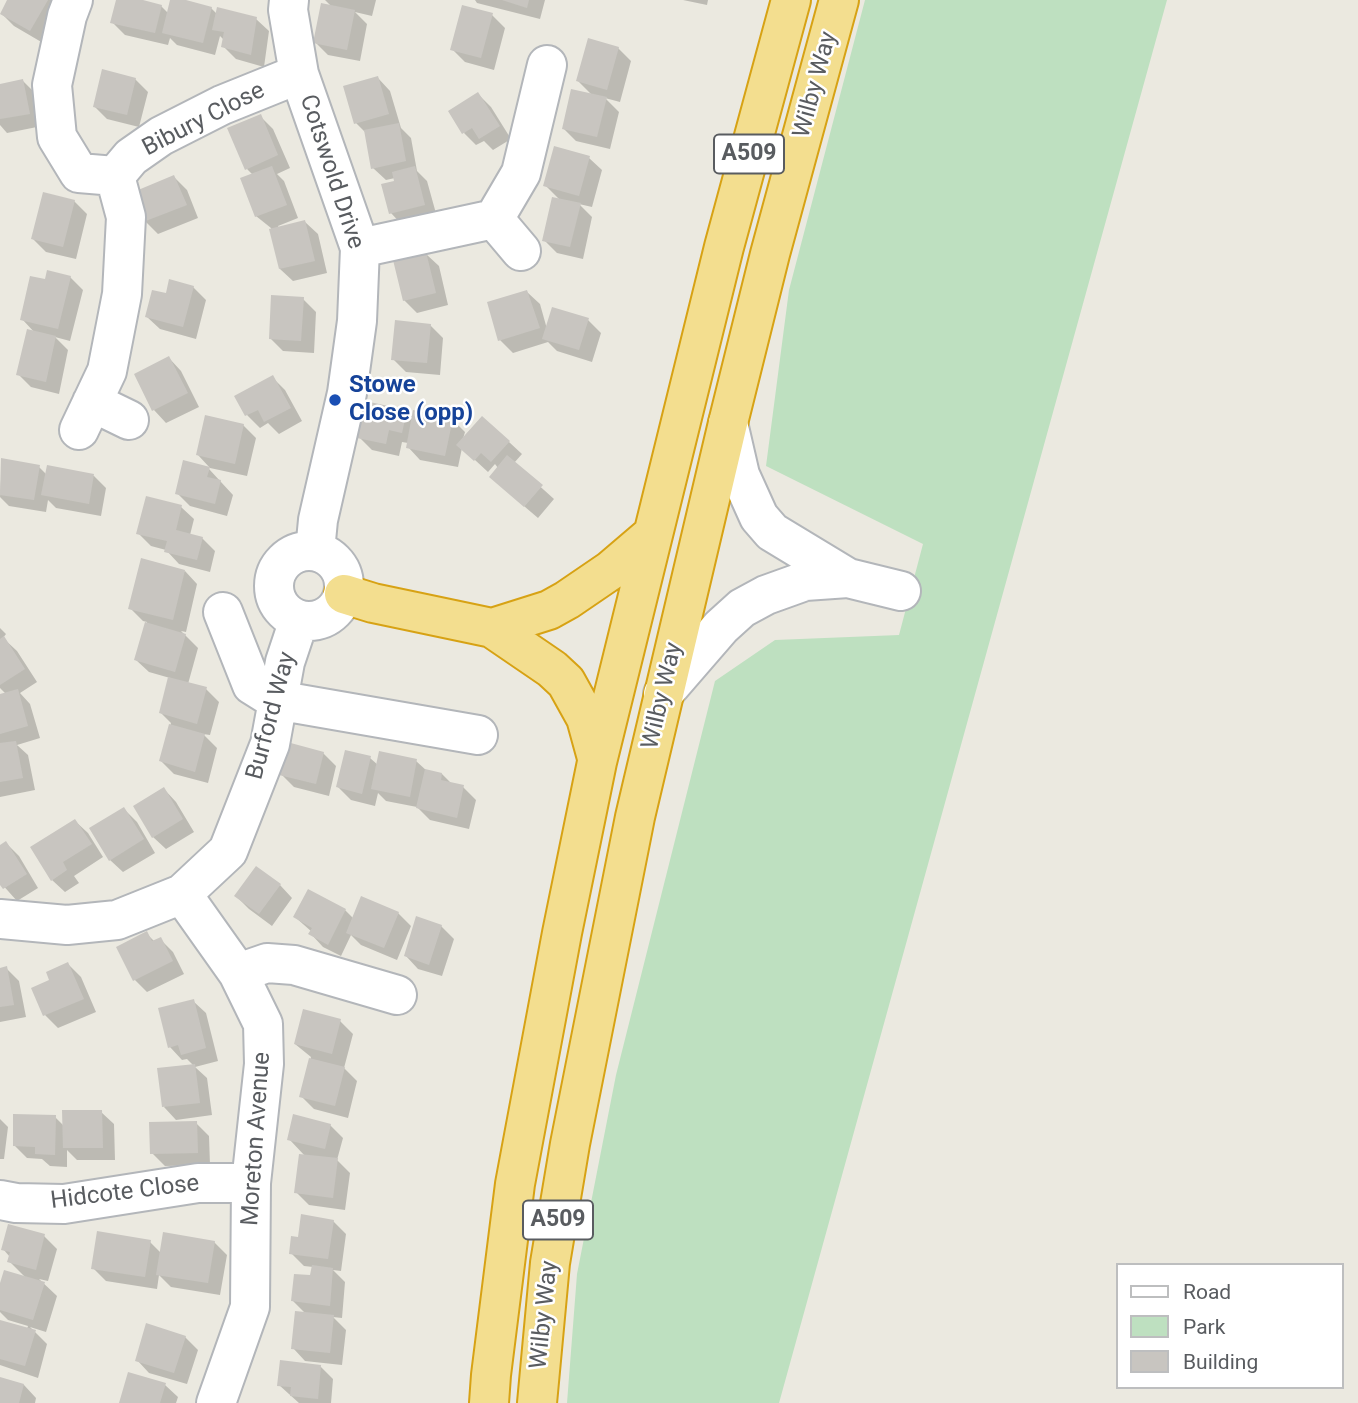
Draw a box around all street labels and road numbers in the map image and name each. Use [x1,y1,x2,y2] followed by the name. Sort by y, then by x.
[788,29,844,141] street label: Wilby Way
[138,77,270,163] street label: Bibury Close
[293,91,369,253] street label: Cotswold Drive
[714,134,784,174] road number: A509
[637,640,689,752] street label: Wilby Way
[241,649,303,783] street label: Burford Way
[237,1051,277,1227] street label: Moreton Avenue
[49,1170,201,1216] street label: Hidcote Close
[523,1200,593,1240] road number: A509
[525,1259,565,1371] street label: Wilby Way

